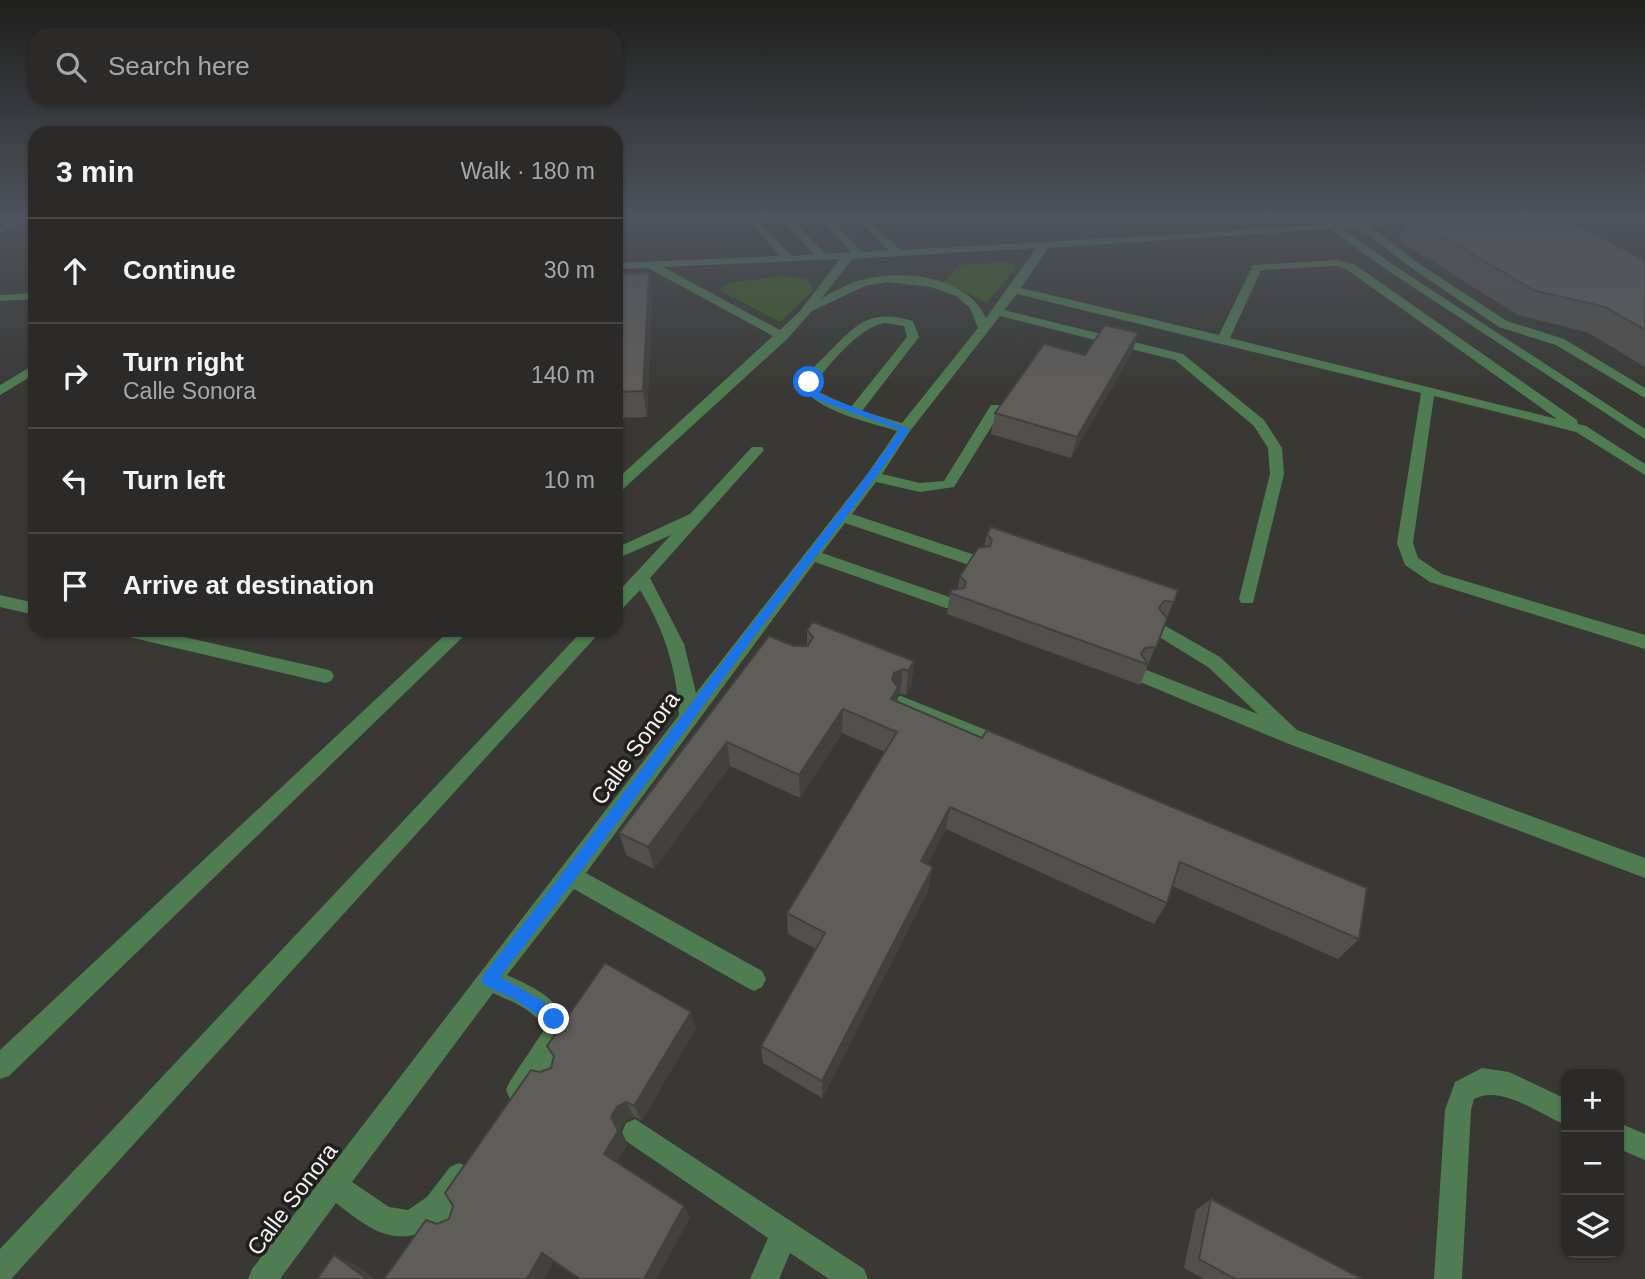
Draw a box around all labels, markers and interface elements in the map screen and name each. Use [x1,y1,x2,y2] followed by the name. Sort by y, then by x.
[28,28,623,105] search box
[52,48,90,86] icon: search
[108,51,250,81] text: Search here
[56,155,134,188] text: 3 min
[460,158,595,184] text: Walk · 180 m
[56,252,94,290] icon: ahead
[123,255,236,285] text: Continue
[544,257,595,283] text: 30 m
[123,347,244,377] text: Turn right
[56,357,94,395] icon: right
[531,362,595,388] text: 140 m
[793,366,824,397] route start
[123,378,256,404] text: Calle Sonora
[56,462,94,500] icon: left
[123,465,225,495] text: Turn left
[544,467,595,493] text: 10 m
[56,567,94,605] icon: arrive
[123,570,374,600] text: Arrive at destination
[585,686,685,809] street label: Calle Sonora
[538,1003,569,1034] route end
[1561,1069,1624,1258] map controls
[1561,1069,1624,1132] button: +
[1561,1132,1624,1195] button: −
[242,1138,343,1260] street label: Calle Sonora
[1561,1195,1624,1258] button: layers

